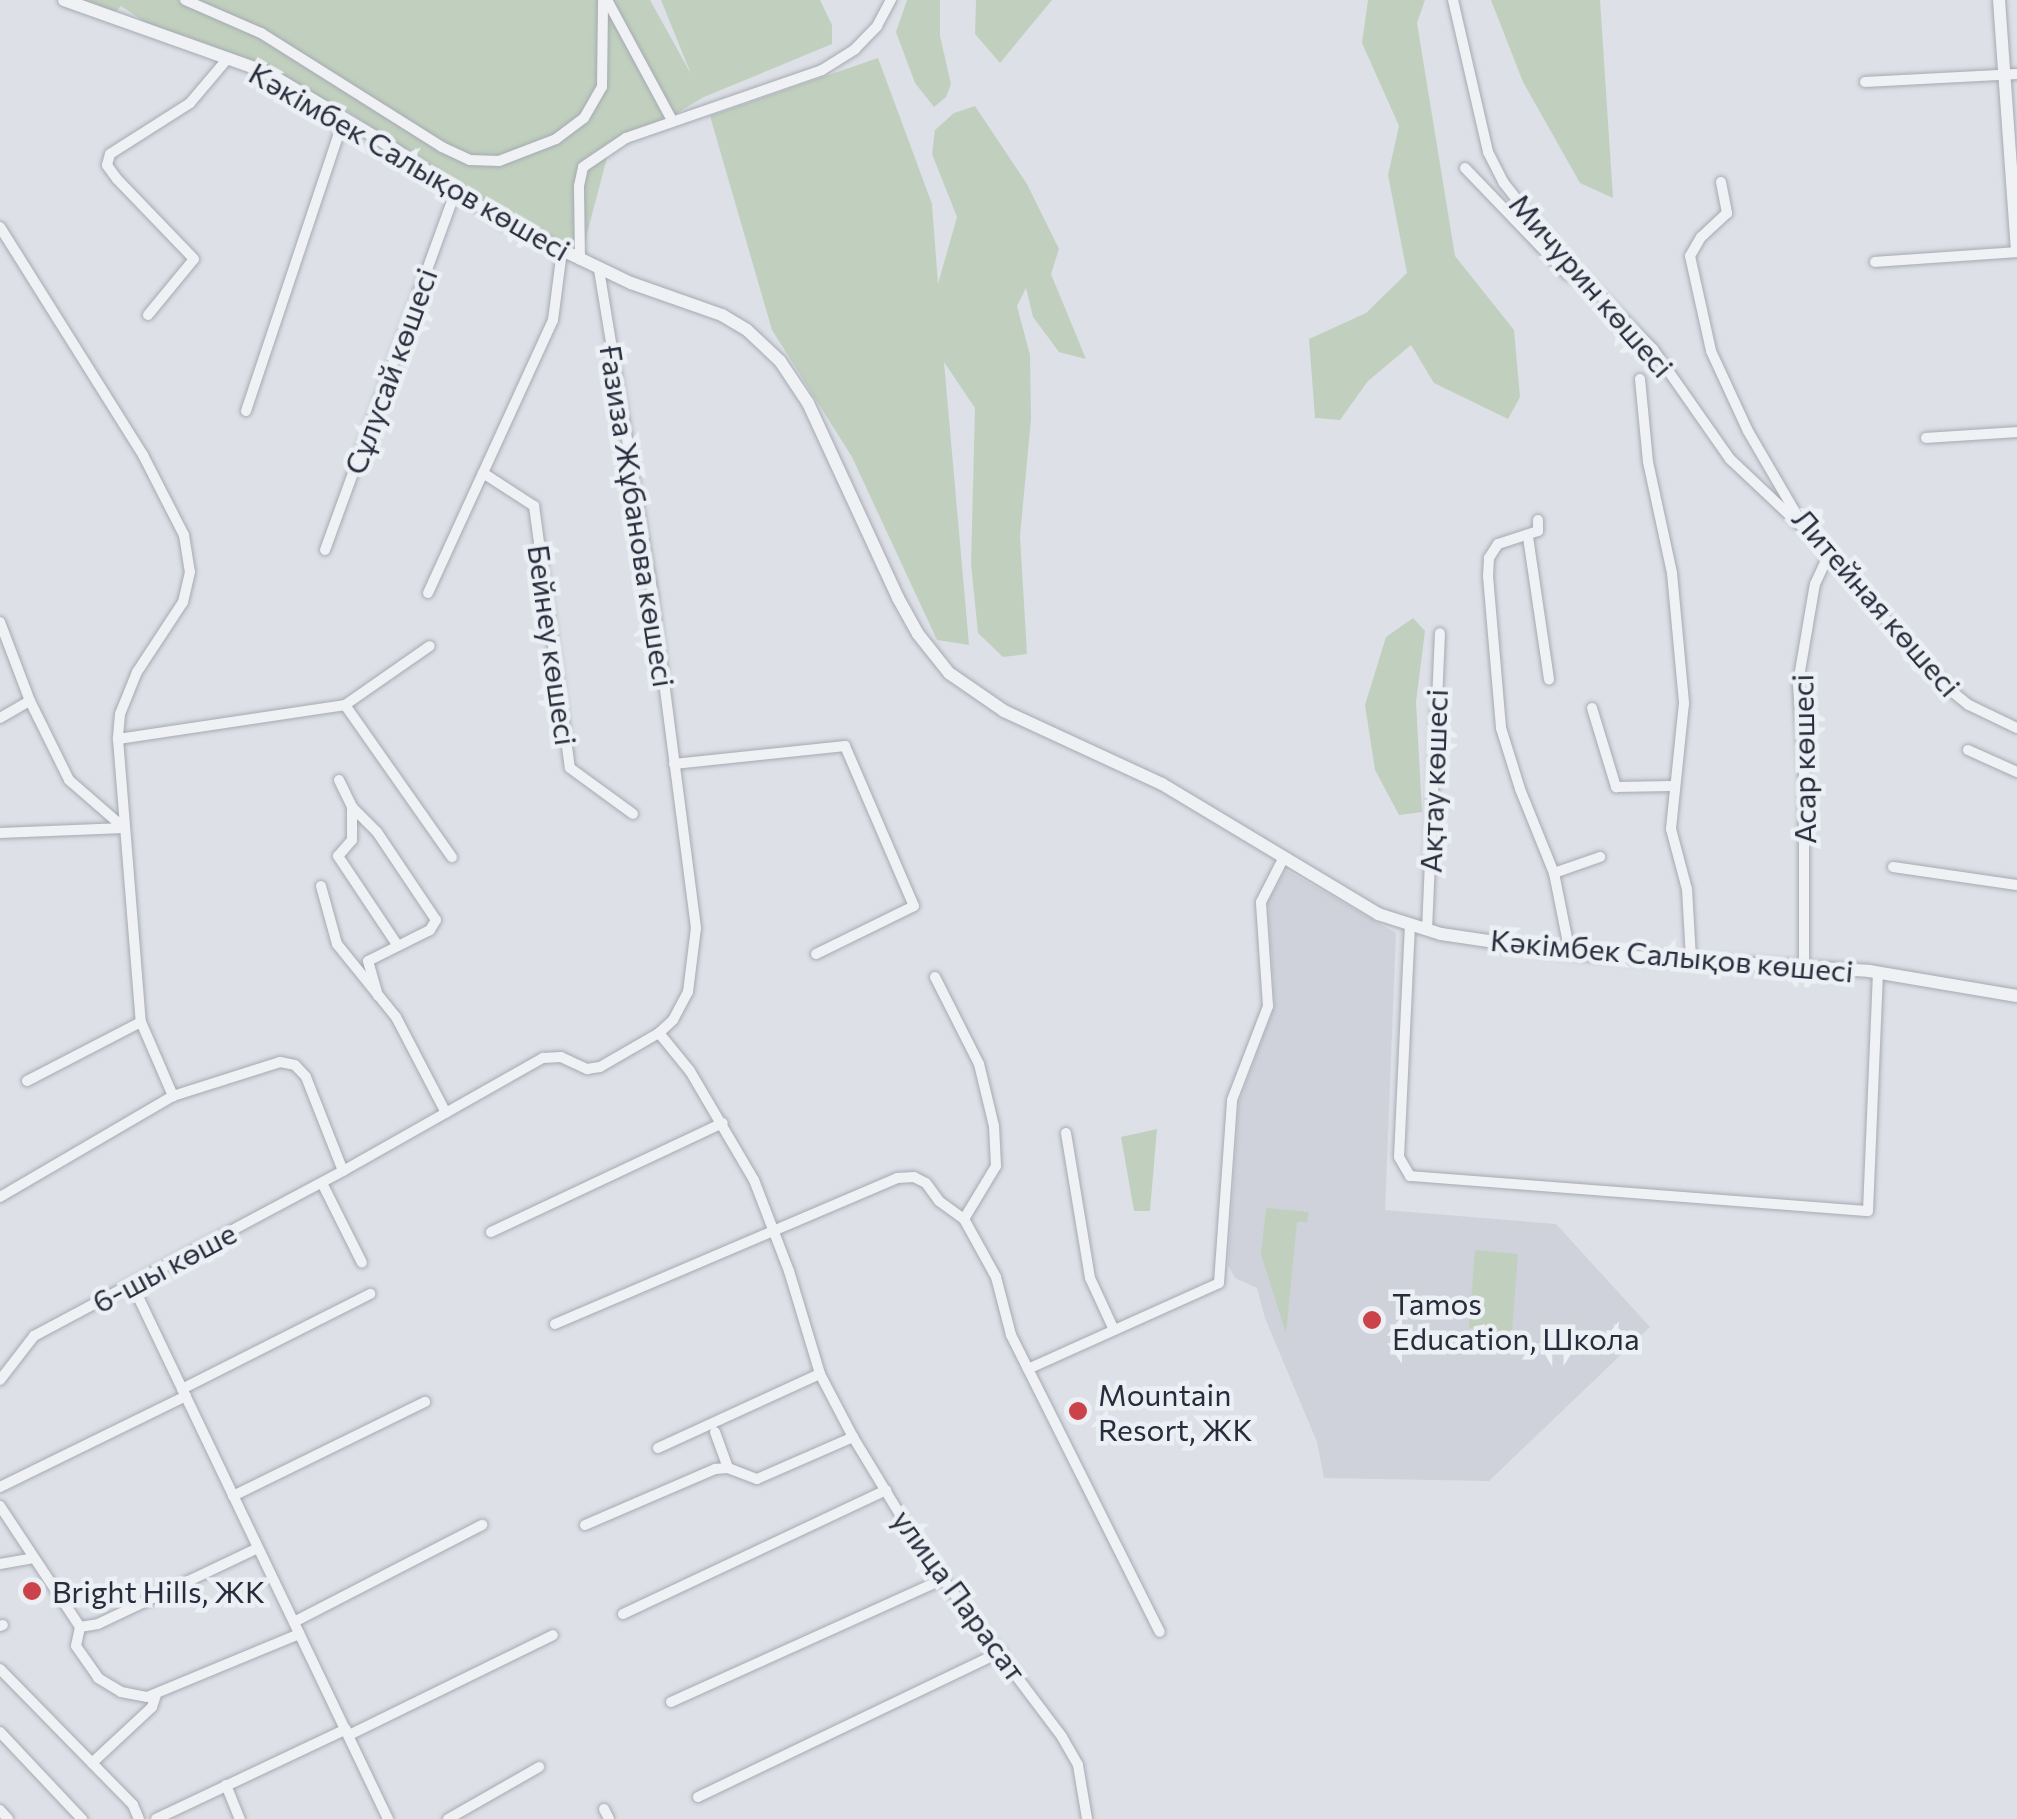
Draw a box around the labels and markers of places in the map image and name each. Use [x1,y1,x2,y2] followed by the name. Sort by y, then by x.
[1392,1285,1639,1356] place label: Tamos Education, Школа
[1361,1309,1383,1331] marker: Tamos Education, Школа
[1098,1376,1253,1446] place label: Mountain Resort, ЖК
[1067,1400,1089,1422] marker: Mountain Resort, ЖК
[52,1573,265,1609] place label: Bright Hills, ЖК
[21,1580,43,1602] marker: Bright Hills, ЖК

